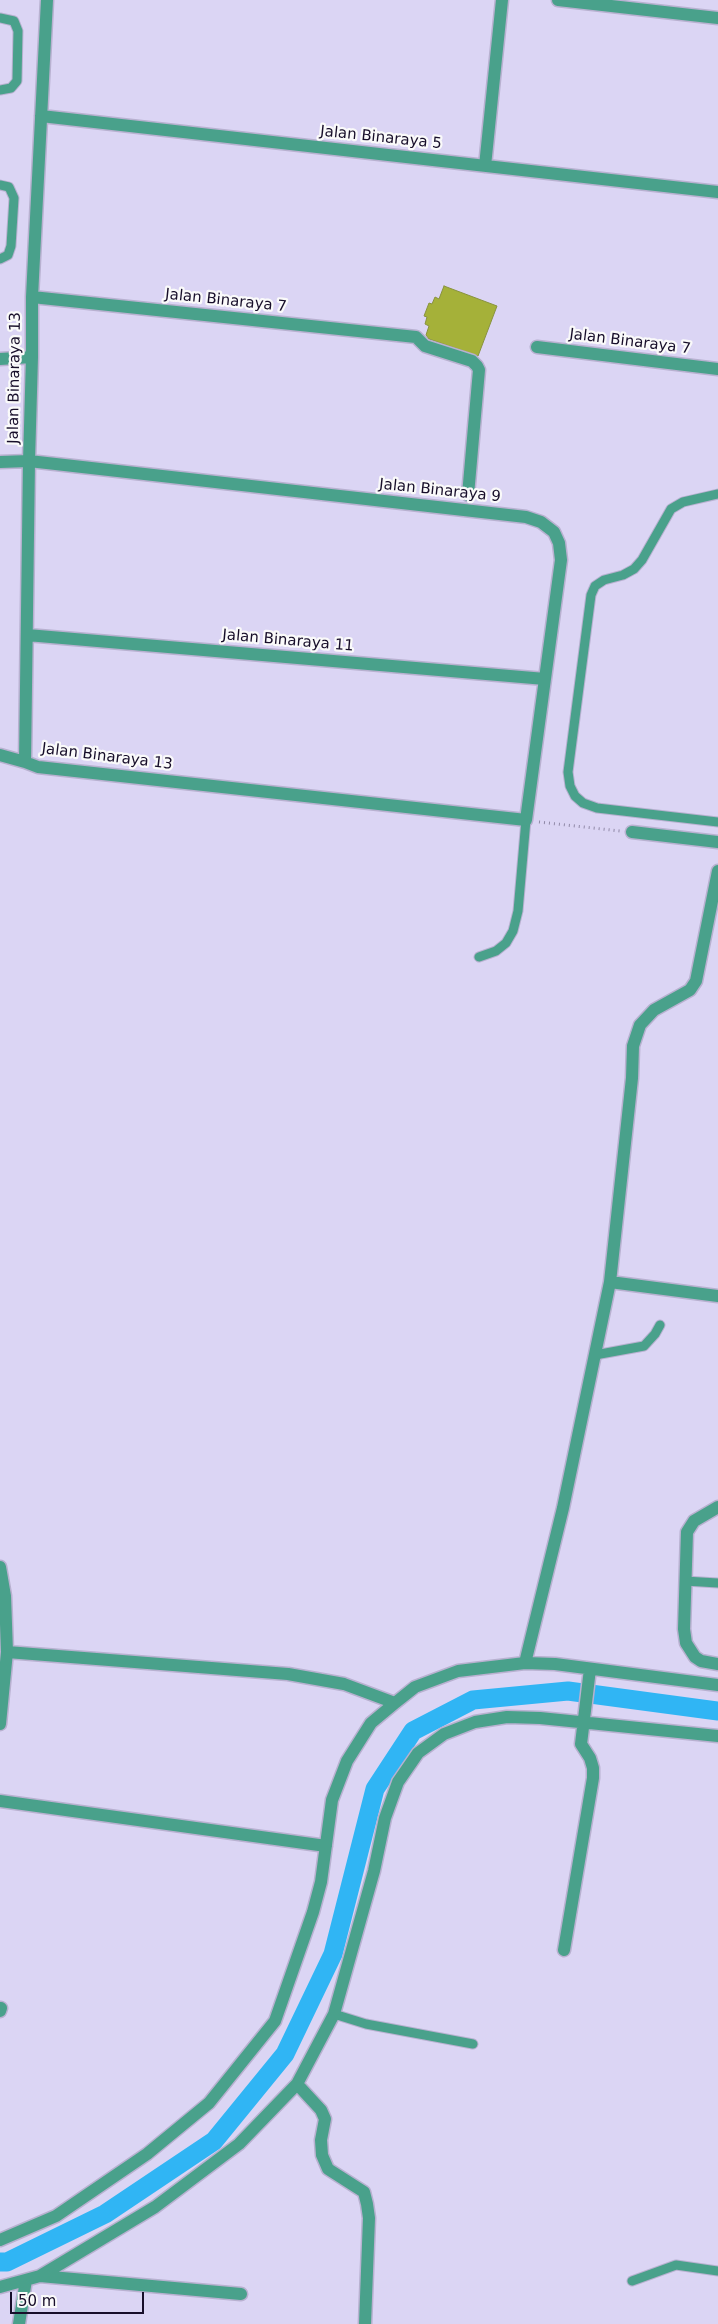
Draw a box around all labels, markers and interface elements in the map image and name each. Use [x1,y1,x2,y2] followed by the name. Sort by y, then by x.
[319,123,443,153] street label: Jalan Binaraya 5
[164,286,288,316] street label: Jalan Binaraya 7
[5,312,25,444] street label: Jalan Binaraya 13
[568,326,692,358] street label: Jalan Binaraya 7
[378,476,502,506] street label: Jalan Binaraya 9
[222,626,354,656] street label: Jalan Binaraya 11
[41,740,173,774] street label: Jalan Binaraya 13
[12,2282,146,2314] scale bar
[18,2292,56,2310] text: 50 m

